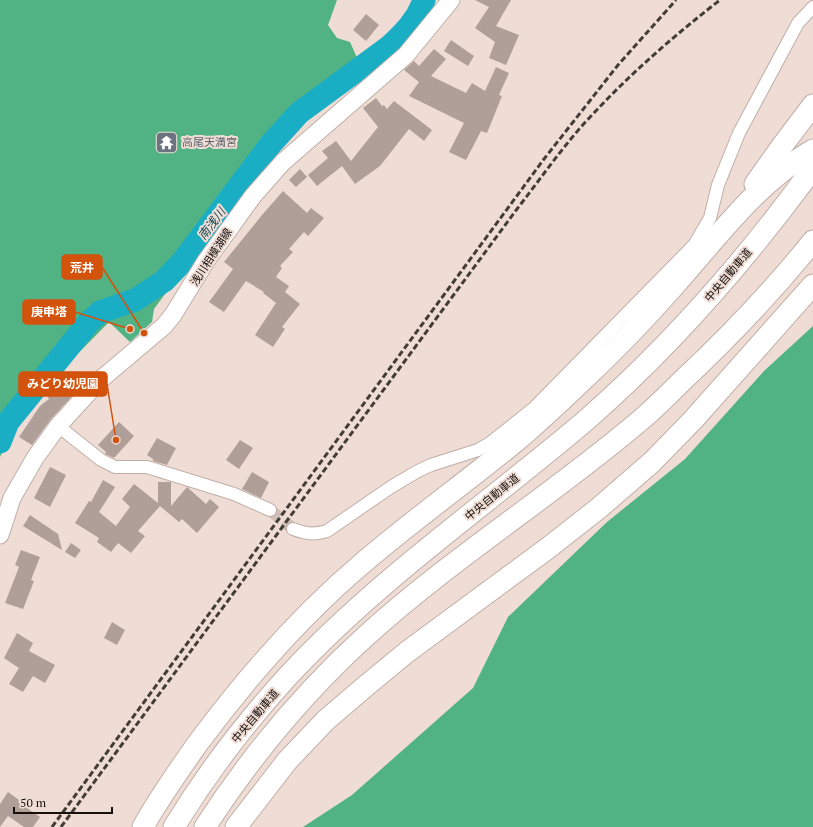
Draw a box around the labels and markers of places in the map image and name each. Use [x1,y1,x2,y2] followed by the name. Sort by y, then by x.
[154,129,180,155] temple icon: 高尾天満宮
[182,135,237,149] place label: 高尾天満宮
[62,255,102,279] callout: 荒井
[23,300,75,324] callout: 庚申塔
[19,372,107,396] callout: みどり幼児園

